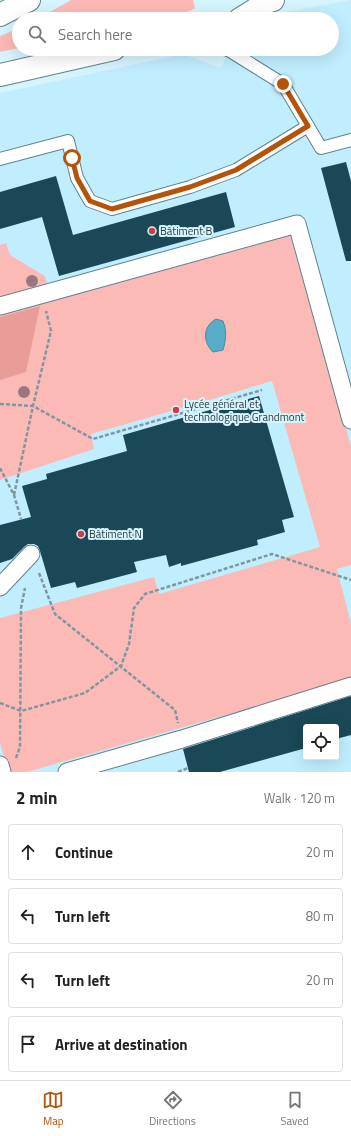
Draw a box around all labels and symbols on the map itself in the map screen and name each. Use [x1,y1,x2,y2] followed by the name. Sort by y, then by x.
[274,75,292,93] route end
[63,149,81,167] route start
[160,223,212,239] place label: Bâtiment B
[147,226,157,236] marker: Bâtiment B
[184,396,305,425] place label: Lycée général et technologique Grandmont
[171,405,181,415] marker: Lycée général et technologique Grandmont
[89,526,142,542] place label: Bâtiment N
[76,529,86,539] marker: Bâtiment N

